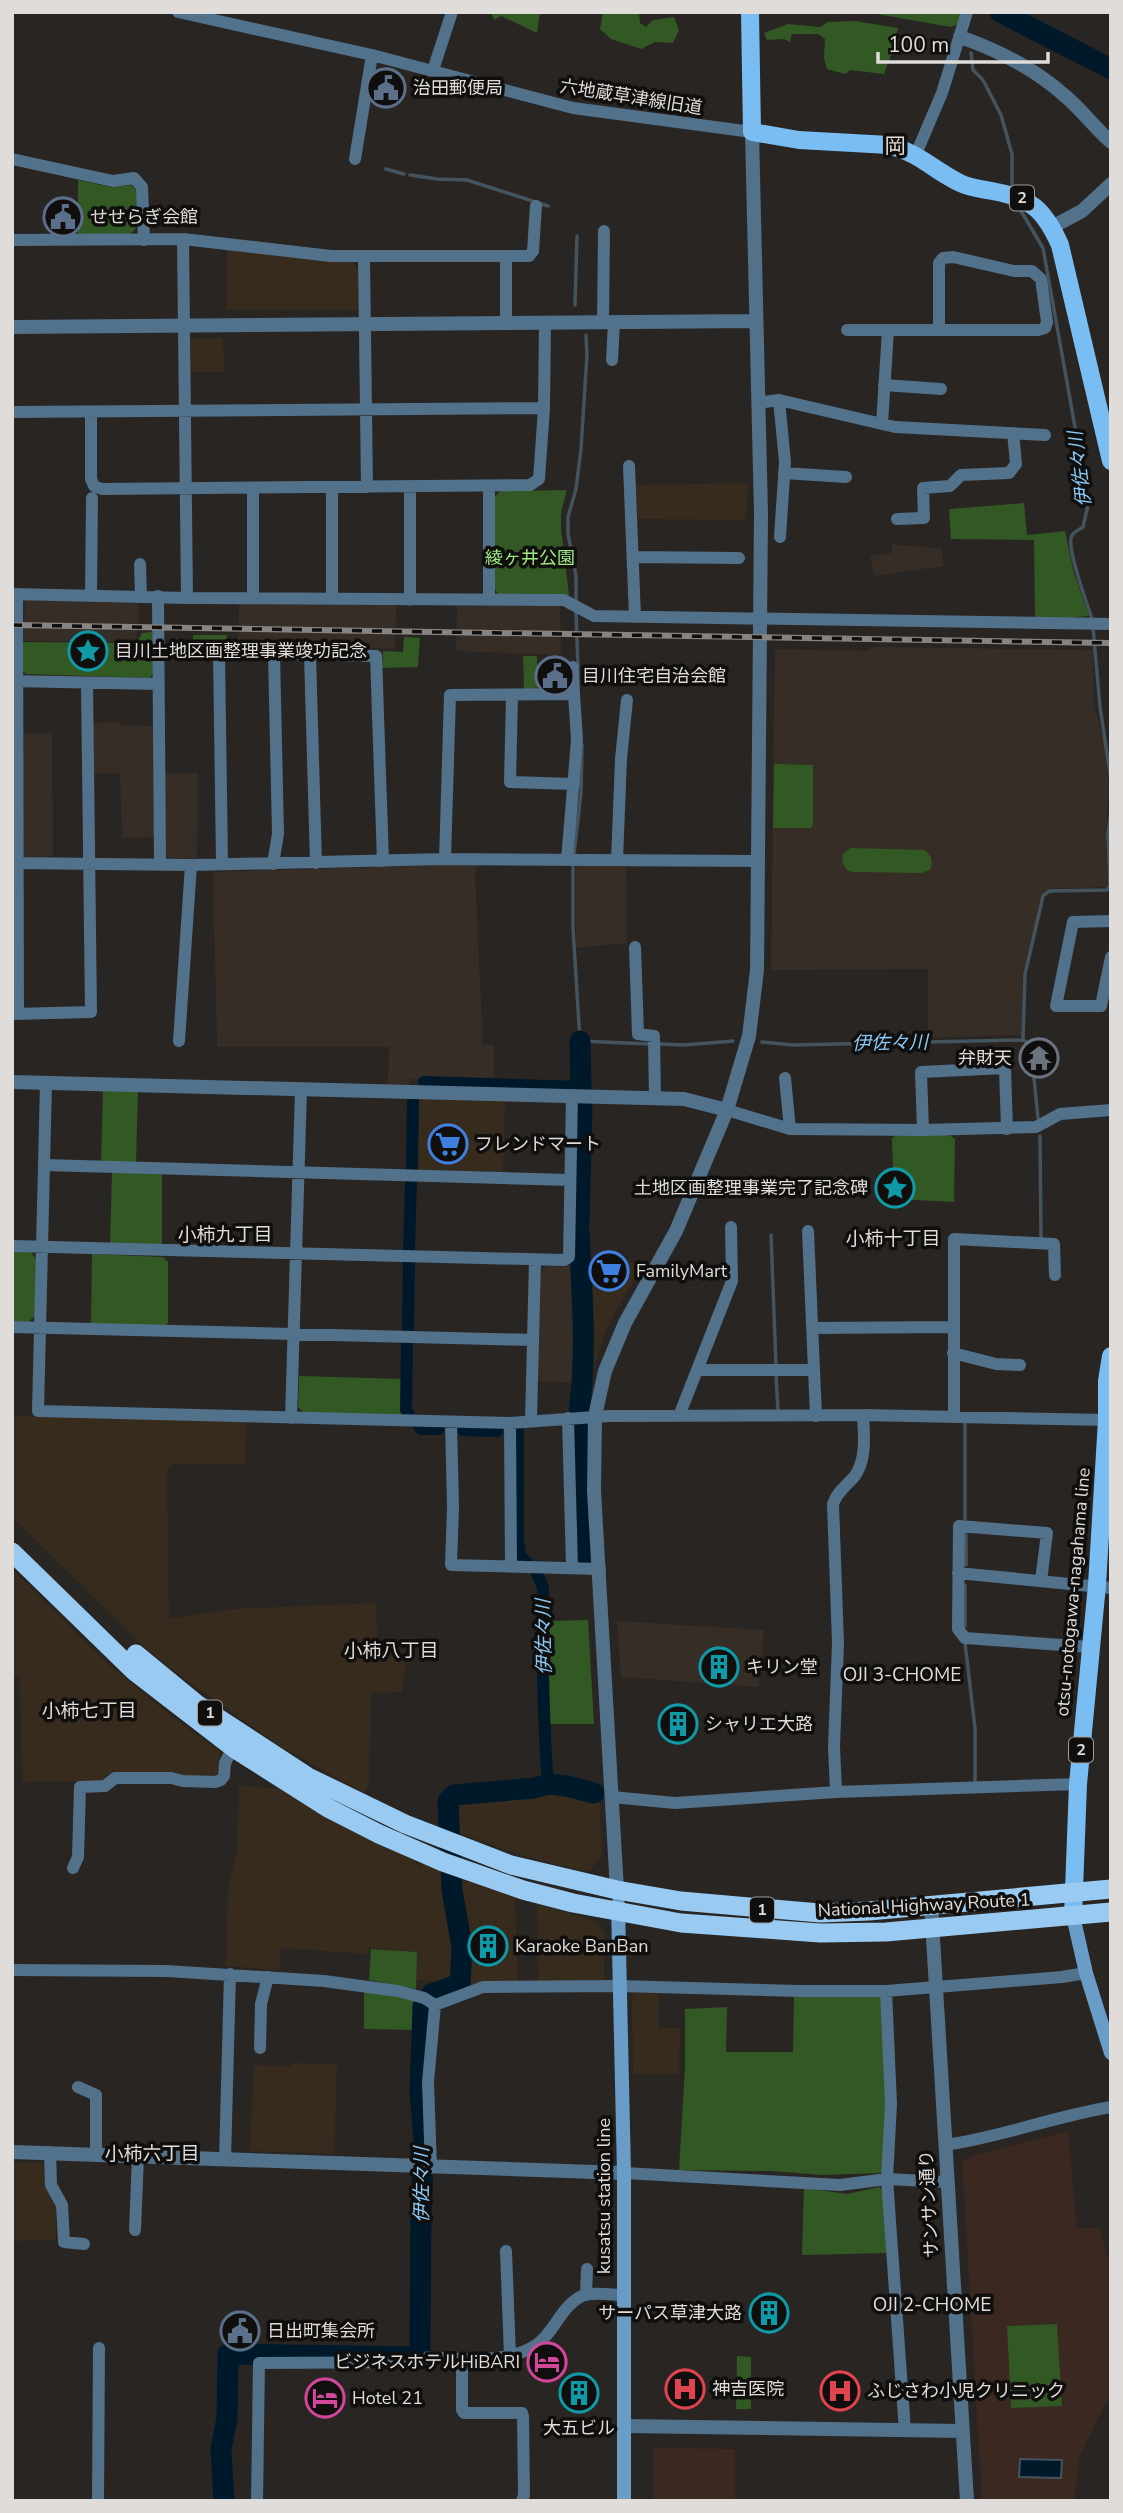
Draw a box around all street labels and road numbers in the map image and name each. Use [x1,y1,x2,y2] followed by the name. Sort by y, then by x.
[558,74,704,120] street label: 六地蔵草津線旧道
[1010,186,1034,210] road number: 2
[1050,1467,1096,1717] street label: otsu-notogawa-nagahama line
[198,1700,222,1726] road number: 1
[1069,1738,1093,1762] road number: 2
[817,1887,1031,1923] street label: National Highway Route 1
[750,1898,774,1922] road number: 1
[592,2118,616,2274] street label: kusatsu station line
[914,2149,944,2259] street label: サンサン通り

